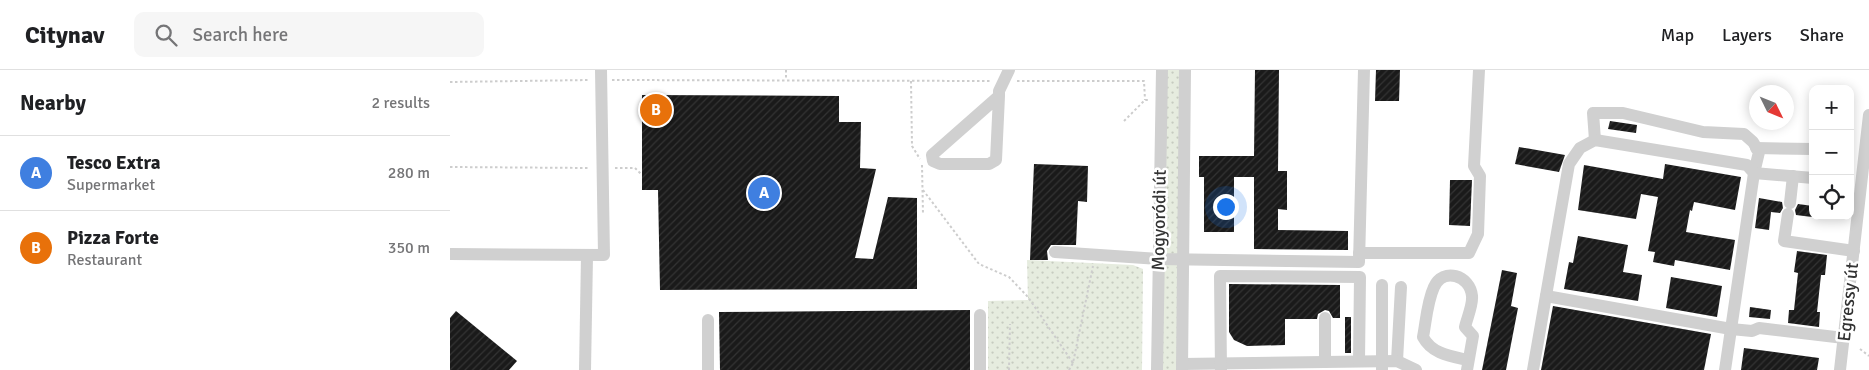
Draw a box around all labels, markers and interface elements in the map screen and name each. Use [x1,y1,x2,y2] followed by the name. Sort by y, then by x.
[134,12,484,57] search box
[25,20,104,50] text: Citynav
[152,21,180,49] icon: search
[192,23,288,47] text: Search here
[1661,24,1694,46] text: Map
[1722,24,1772,46] text: Layers
[1800,24,1844,46] text: Share
[1749,85,1794,130] north arrow
[1809,85,1854,220] map controls
[1809,85,1854,130] button: +
[20,90,86,116] text: Nearby
[640,91,672,129] pin: B
[371,93,430,113] text: 2 results
[1809,130,1854,175] button: −
[67,151,161,175] text: Tesco Extra
[31,163,41,183] text: A
[388,163,430,183] text: 280 m
[1147,169,1171,271] street label: Mogyoródi út
[748,174,780,212] pin: A
[67,175,155,195] text: Supermarket
[1809,175,1854,220] button: locate
[1213,194,1239,220] your location
[67,226,159,250] text: Pizza Forte
[31,238,41,258] text: B
[388,238,430,258] text: 350 m
[67,250,142,270] text: Restaurant
[1833,262,1863,342] street label: Egressy út

